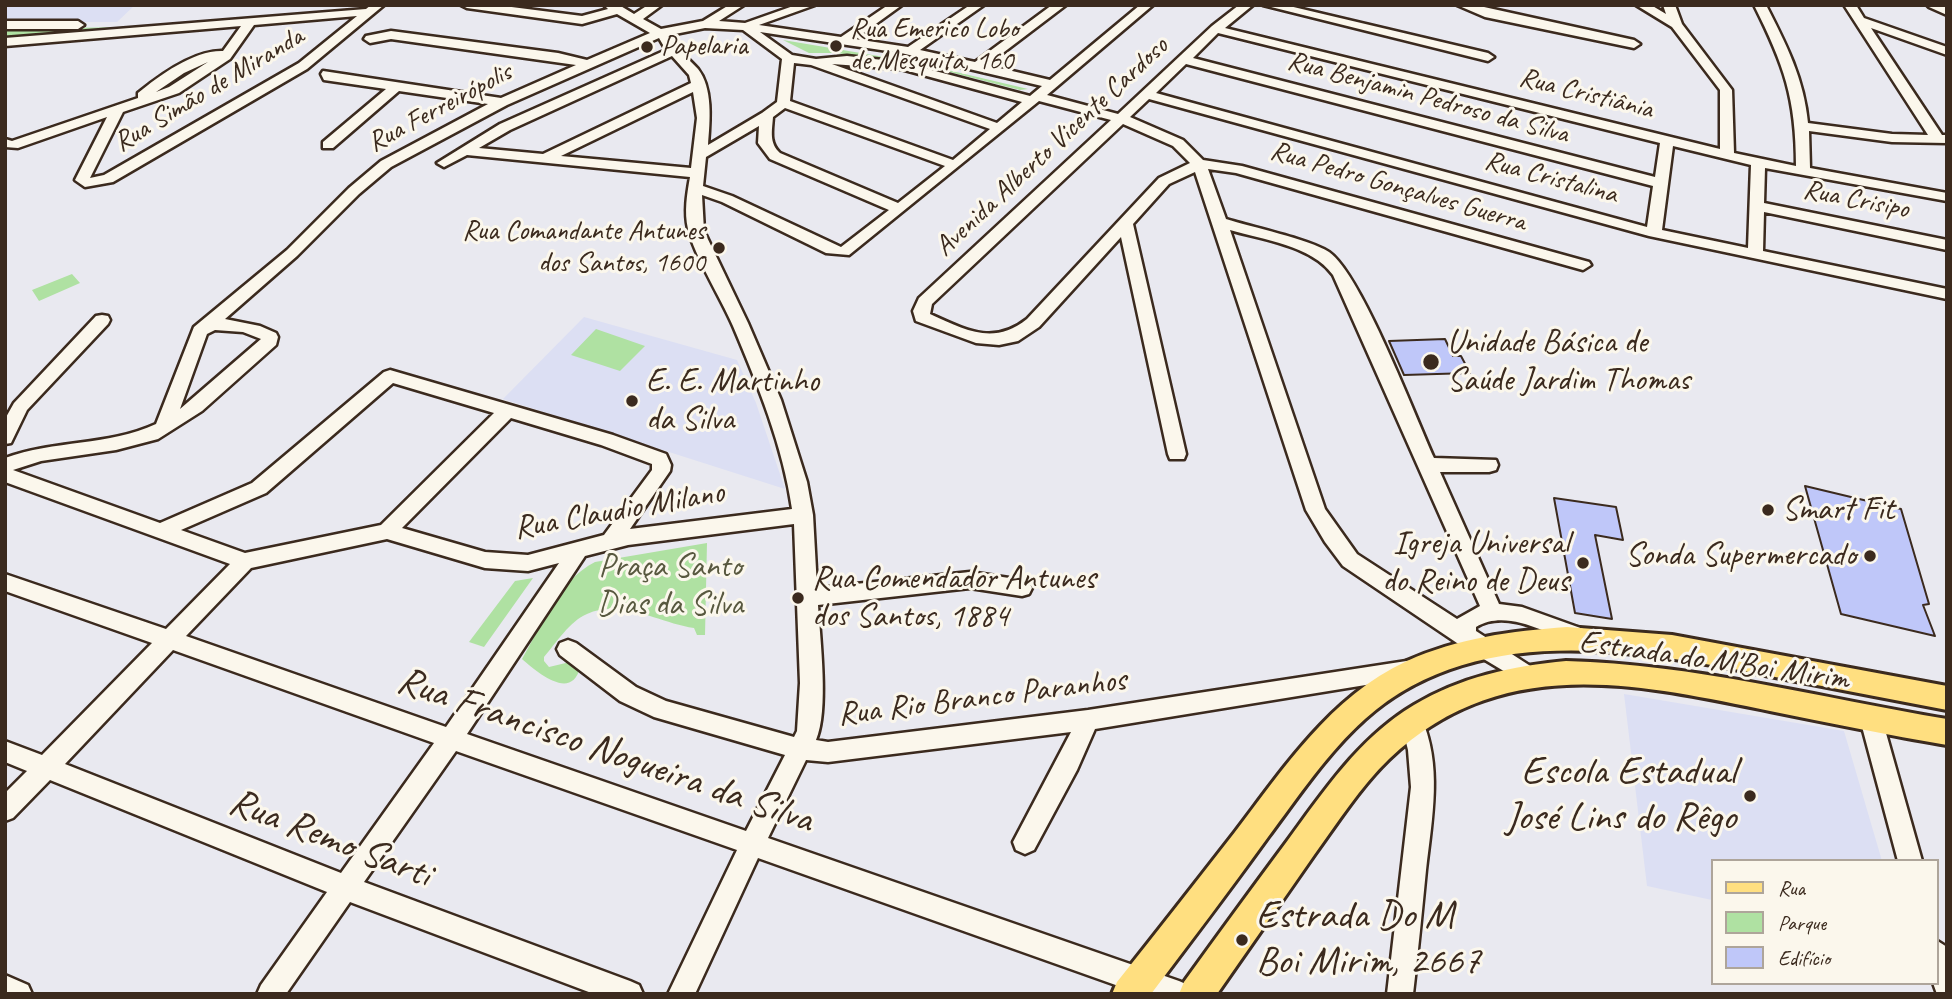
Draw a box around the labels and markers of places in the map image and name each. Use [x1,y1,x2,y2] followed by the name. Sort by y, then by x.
[850,13,1018,79] place label: Rua Emerico Lobo de Mesquita, 160
[661,30,748,64] place label: Papelaria
[828,38,844,54] marker: Rua Emerico Lobo de Mesquita, 160
[639,39,655,55] marker: Papelaria
[462,215,705,281] place label: Rua Comandante Antunes dos Santos, 1600
[711,240,727,256] marker: Rua Comandante Antunes dos Santos, 1600
[1447,323,1690,401] place label: Unidade Básica de Saúde Jardim Thomas
[1421,352,1441,372] marker: Unidade Básica de Saúde Jardim Thomas
[646,362,819,440] place label: E. E. Martinho da Silva
[624,393,640,409] marker: E. E. Martinho da Silva
[1782,490,1894,530] place label: Smart Fit
[1760,502,1776,518] marker: Smart Fit
[1382,524,1569,602] place label: Igreja Universal do Reino de Deus
[1625,536,1856,576] place label: Sonda Supermercado
[1862,548,1878,564] marker: Sonda Supermercado
[1575,555,1591,571] marker: Igreja Universal do Reino de Deus
[812,559,1095,637] place label: Rua Comendador Antunes dos Santos, 1884
[790,590,806,606] marker: Rua Comendador Antunes dos Santos, 1884
[1505,749,1736,843] place label: Escola Estadual José Lins do Rêgo
[1742,788,1758,804] marker: Escola Estadual José Lins do Rêgo
[1256,893,1481,987] place label: Estrada Do M Boi Mirim, 2667
[1234,932,1250,948] marker: Estrada Do M Boi Mirim, 2667

